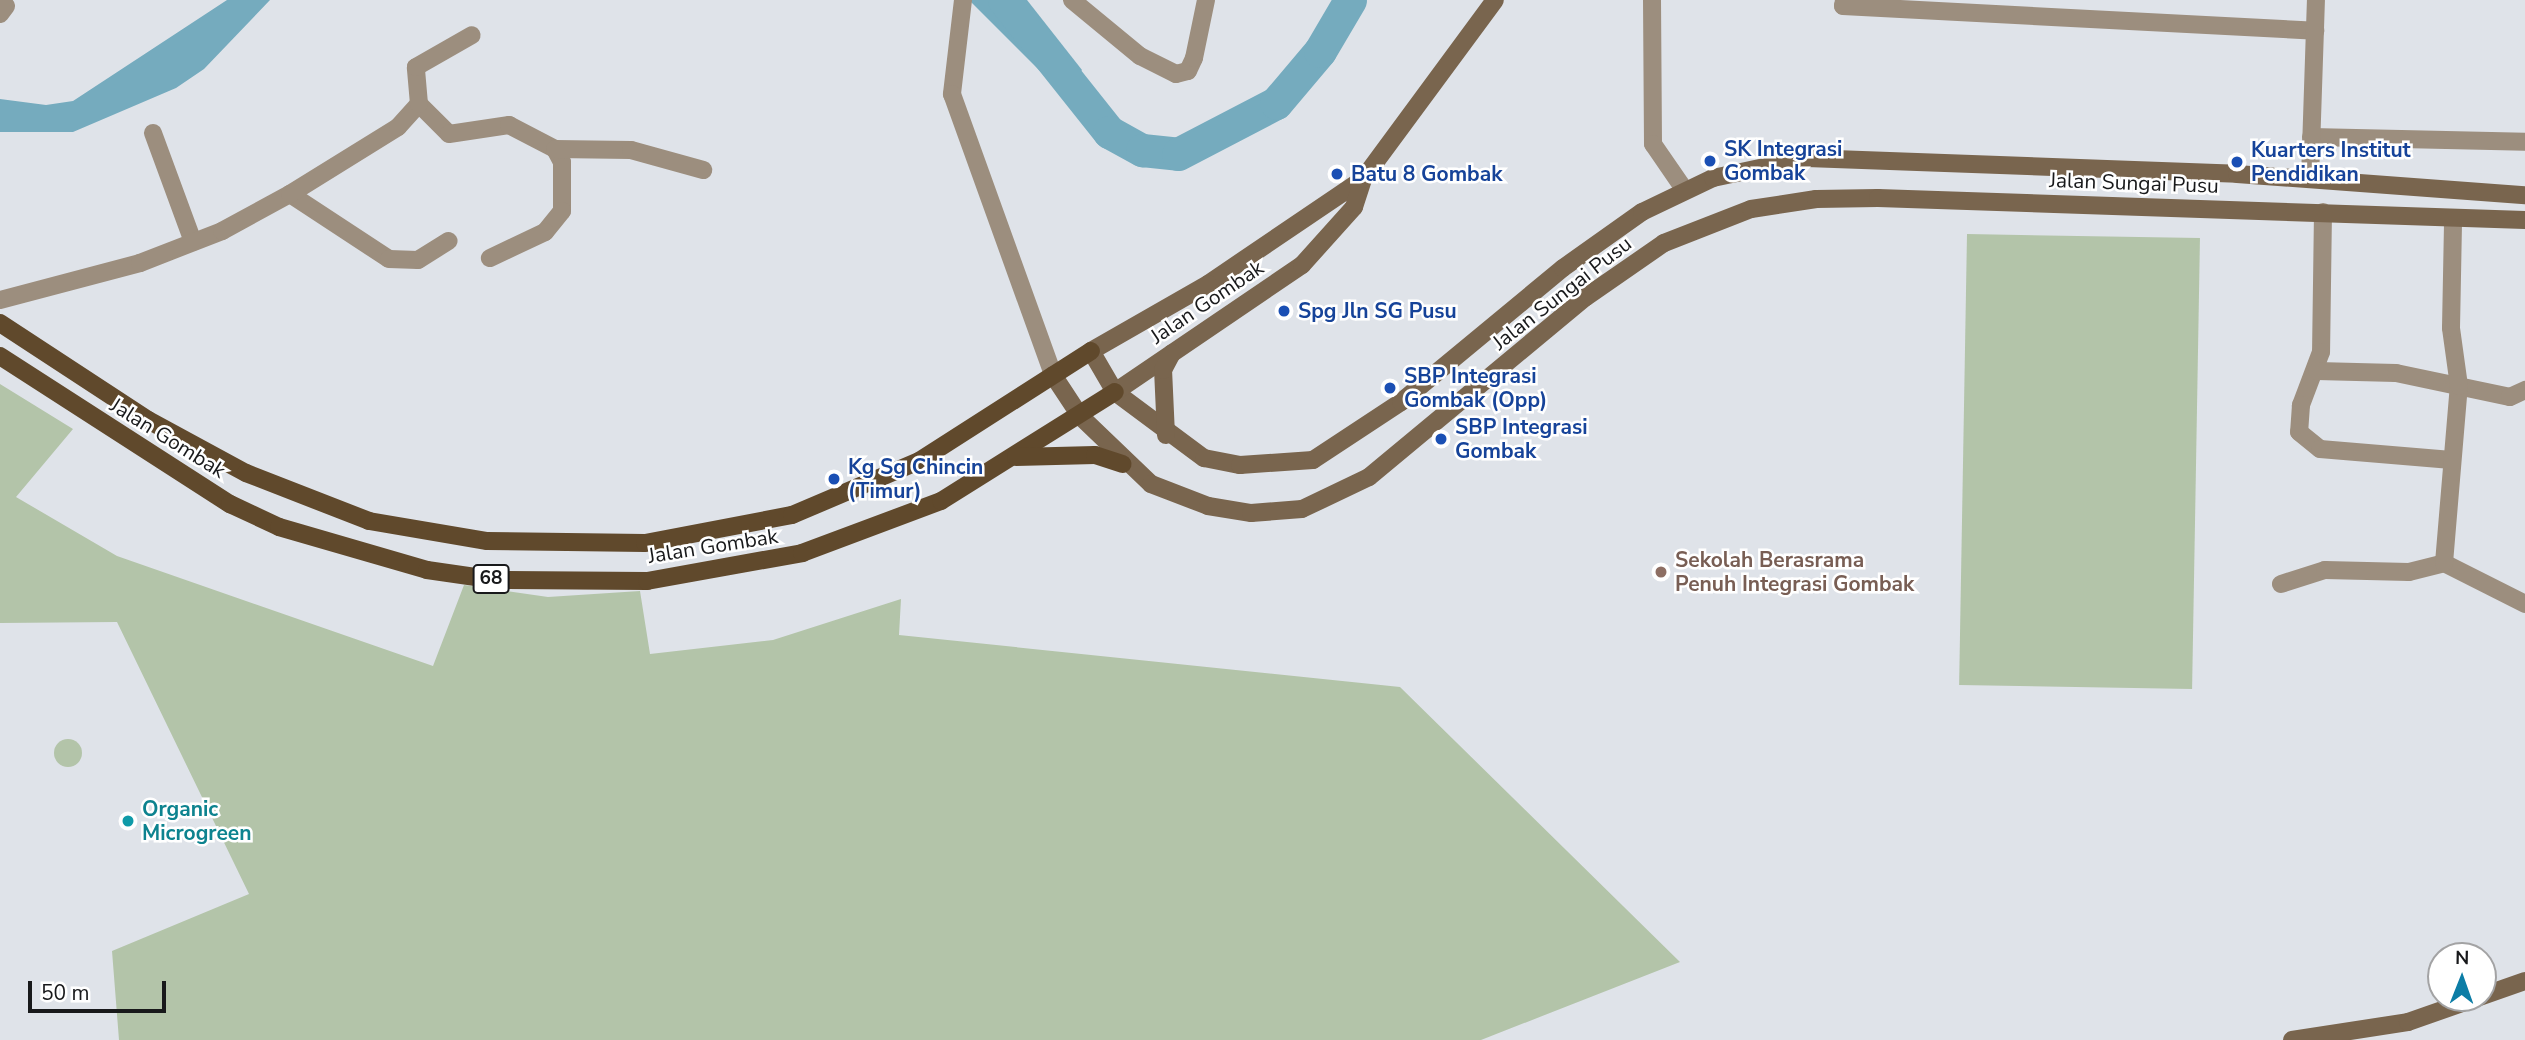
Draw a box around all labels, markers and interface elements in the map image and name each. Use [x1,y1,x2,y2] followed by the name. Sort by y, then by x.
[1724,136,1842,186] place label: SK Integrasi Gombak
[2251,137,2411,187] place label: Kuarters Institut Pendidikan
[1702,153,1718,169] marker: SK Integrasi Gombak
[2229,154,2245,170] marker: Kuarters Institut Pendidikan
[1351,161,1502,187] place label: Batu 8 Gombak
[1329,166,1345,182] marker: Batu 8 Gombak
[2049,167,2219,199] street label: Jalan Sungai Pusu
[1487,231,1637,355] street label: Jalan Sungai Pusu
[1145,255,1269,349] street label: Jalan Gombak
[1298,298,1457,324] place label: Spg Jln SG Pusu
[1276,303,1292,319] marker: Spg Jln SG Pusu
[1404,363,1547,413] place label: SBP Integrasi Gombak (Opp)
[1382,380,1398,396] marker: SBP Integrasi Gombak (Opp)
[106,393,230,483] street label: Jalan Gombak
[1455,414,1587,464] place label: SBP Integrasi Gombak
[1433,431,1449,447] marker: SBP Integrasi Gombak
[848,454,983,504] place label: Kg Sg Chincin (Timur)
[826,471,842,487] marker: Kg Sg Chincin (Timur)
[646,523,780,569] street label: Jalan Gombak
[1675,547,1914,597] place label: Sekolah Berasrama Penuh Integrasi Gombak
[472,564,510,594] road number: 68
[1653,564,1669,580] marker: Sekolah Berasrama Penuh Integrasi Gombak
[142,796,251,846] place label: Organic Microgreen
[120,813,136,829] marker: Organic Microgreen
[2427,942,2497,1012] north arrow
[2455,945,2470,971] text: N
[32,967,170,1011] scale bar
[41,979,90,1007] text: 50 m

